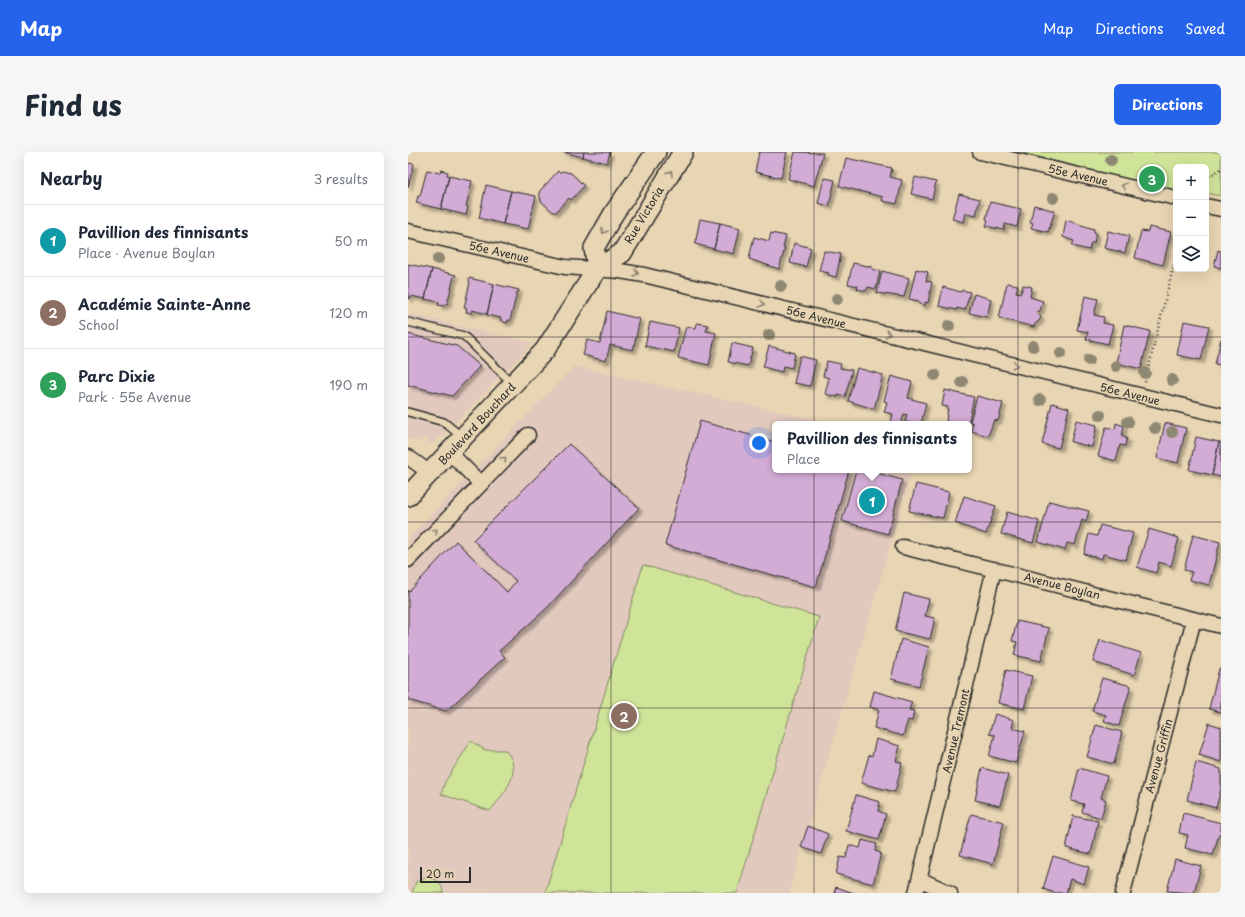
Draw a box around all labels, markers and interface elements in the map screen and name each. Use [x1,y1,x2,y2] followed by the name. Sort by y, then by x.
[20,14,62,42] text: Map
[1043,18,1073,39] text: Map
[1095,18,1163,39] text: Directions
[1185,18,1225,39] text: Saved
[24,83,122,126] text: Find us
[1114,84,1221,125] button: Directions
[1046,159,1110,190] street label: 55e Avenue
[1139,164,1165,194] pin: 3
[1173,164,1209,272] map controls
[1173,164,1209,200] button: +
[40,165,102,191] text: Nearby
[314,169,368,188] text: 3 results
[665,170,672,177] one-way arrow
[620,183,667,247] street label: Rue Victoria
[1121,183,1128,191] one-way arrow
[1173,200,1209,236] button: −
[78,220,248,243] text: Pavillion des finnisants
[601,227,608,234] one-way arrow
[50,231,56,250] text: 1
[334,231,368,250] text: 50 m
[467,236,531,267] street label: 56e Avenue
[1173,236,1209,272] button: layers
[78,243,215,262] text: Place · Avenue Boylan
[633,269,639,277] one-way arrow
[78,292,251,315] text: Académie Sainte-Anne
[759,299,765,307] one-way arrow
[784,301,848,332] street label: 56e Avenue
[48,303,58,322] text: 2
[329,303,368,322] text: 120 m
[78,315,119,334] text: School
[885,330,892,338] one-way arrow
[1012,361,1018,369] one-way arrow
[78,364,155,387] text: Parc Dixie
[49,375,57,394] text: 3
[329,375,368,394] text: 190 m
[1098,378,1162,409] street label: 56e Avenue
[434,379,519,469] street label: Boulevard Bouchard
[78,387,191,406] text: Park · 55e Avenue
[772,421,972,473] popup
[787,426,957,449] text: Pavillion des finnisants
[749,433,769,453] your location
[787,449,820,468] text: Place
[500,457,507,464] one-way arrow
[859,486,885,516] pin: 1
[430,528,438,536] one-way arrow
[1022,568,1102,603] street label: Avenue Boylan
[938,686,974,775] street label: Avenue Tremont
[611,701,637,731] pin: 2
[1140,717,1177,795] street label: Avenue Griffin
[420,865,471,884] scale bar
[426,865,454,882] text: 20 m

